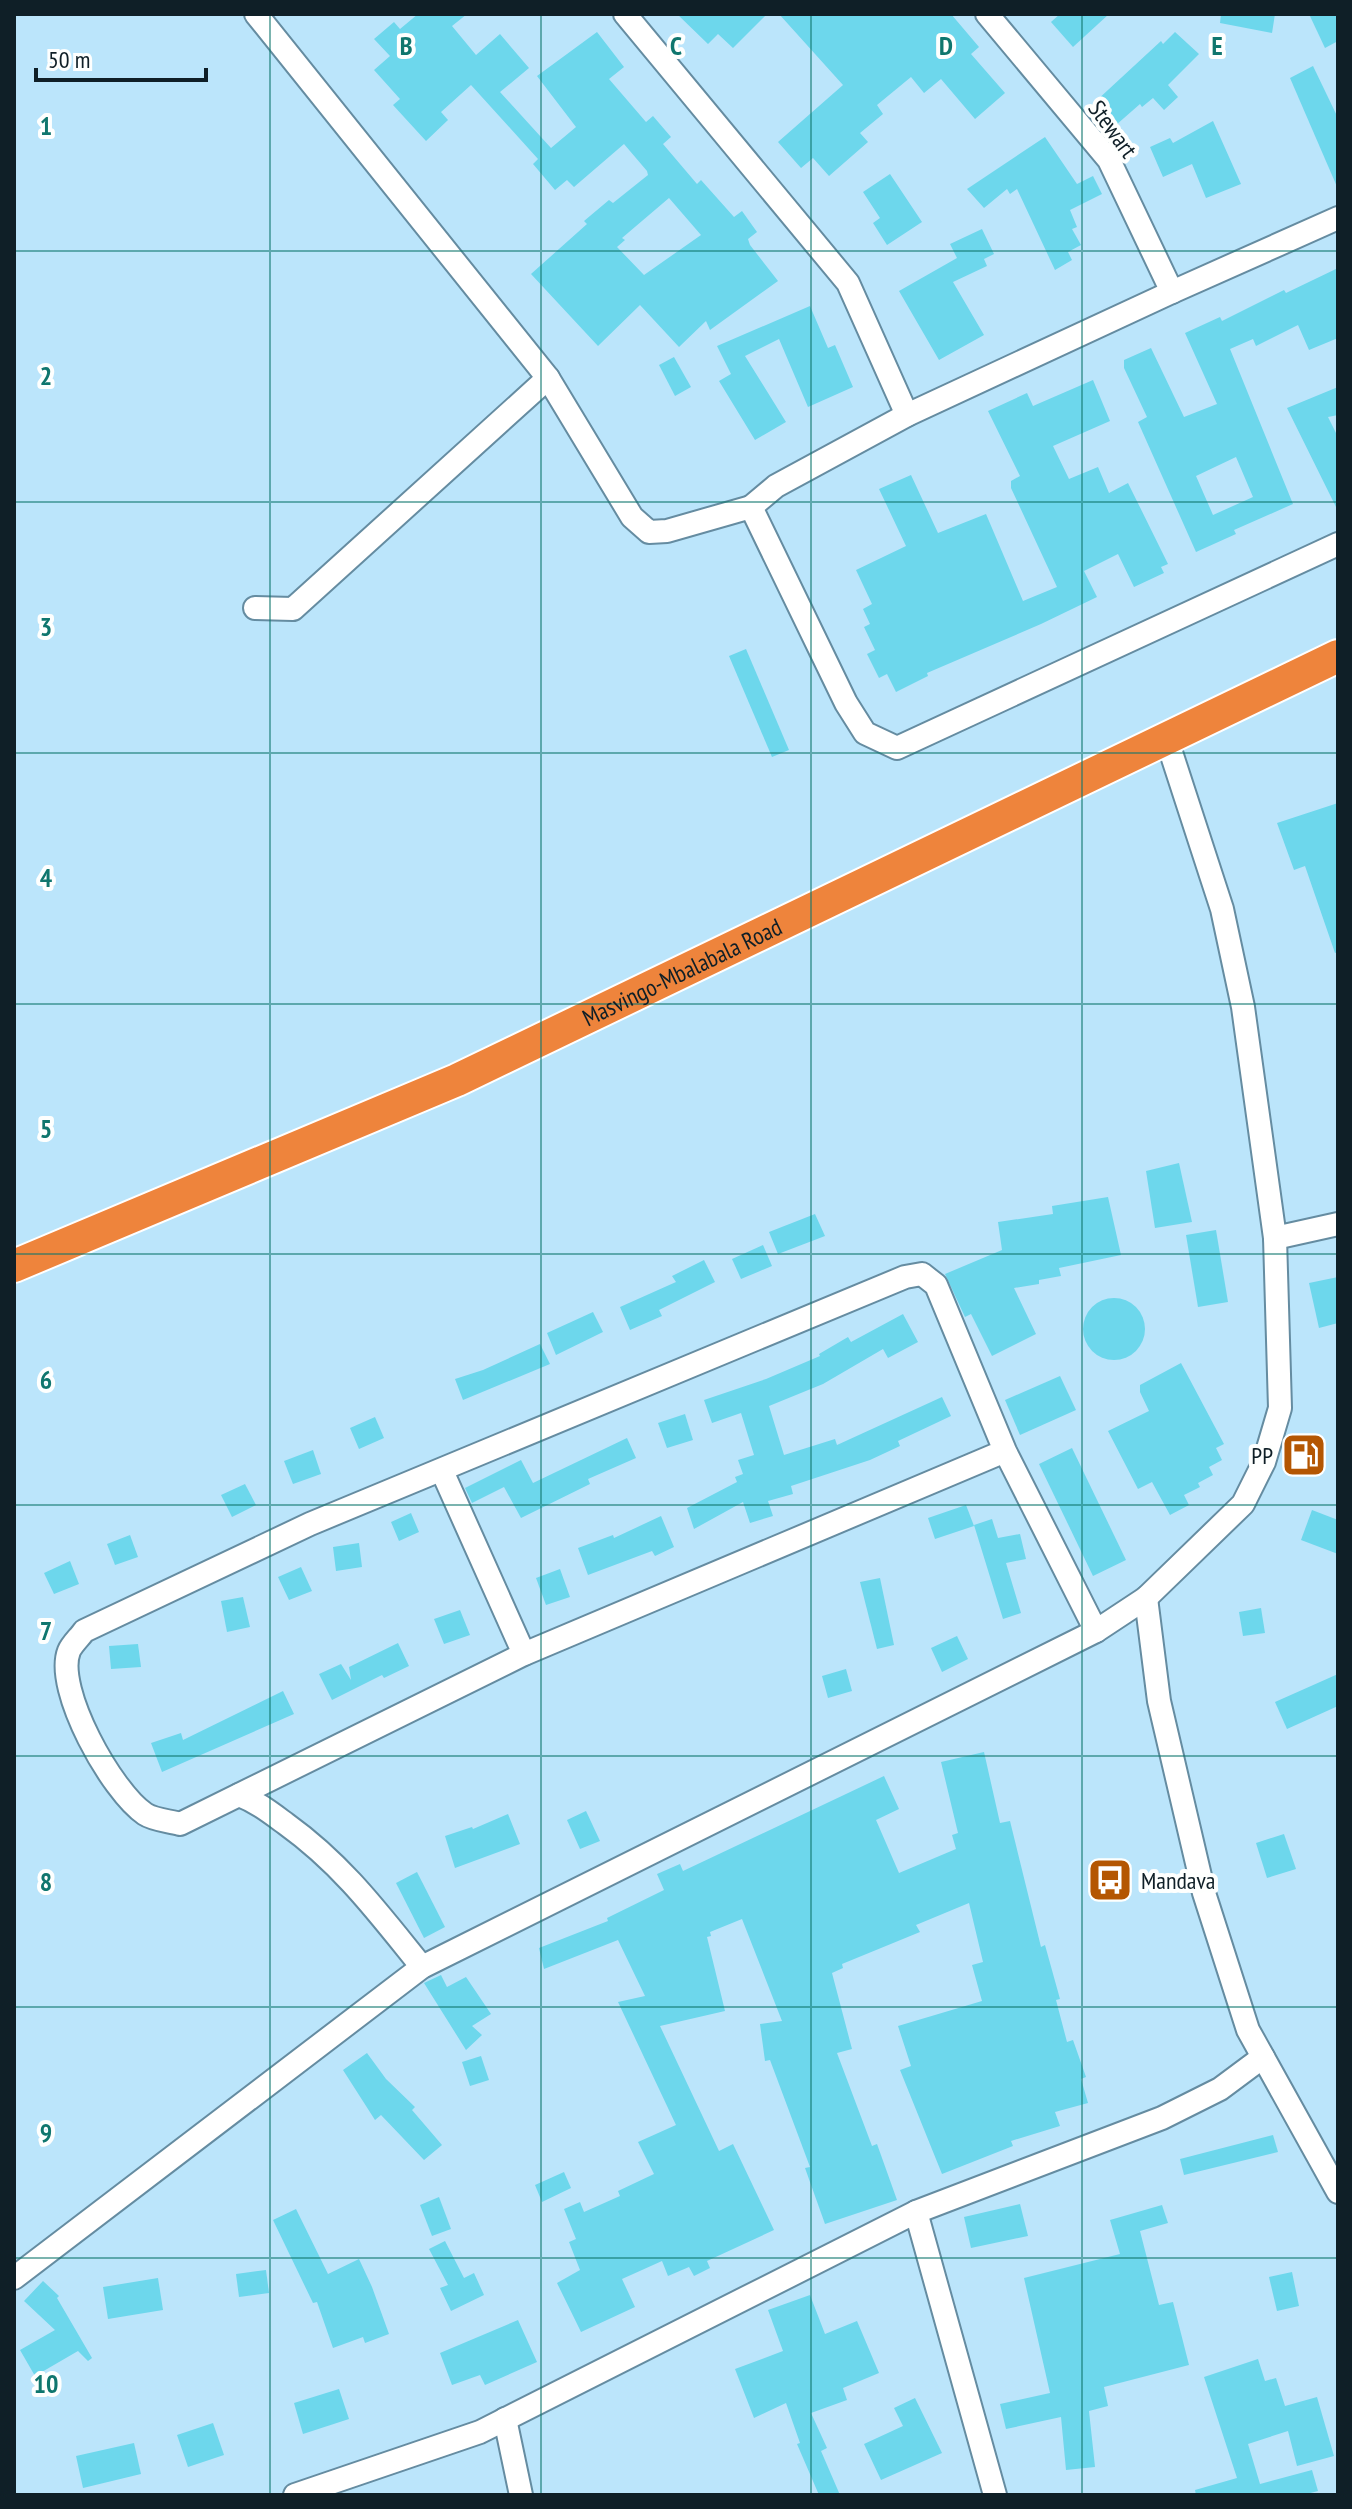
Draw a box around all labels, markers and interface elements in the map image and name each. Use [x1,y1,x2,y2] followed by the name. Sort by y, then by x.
[400,29,413,62] text: B
[670,29,682,62] text: C
[939,29,953,62] text: D
[1211,29,1223,62] text: E
[36,32,206,82] scale bar
[48,44,90,75] text: 50 m
[1082,94,1145,164] street label: Stewart
[40,109,52,142] text: 1
[40,359,52,392] text: 2
[40,610,52,643] text: 3
[40,861,53,894] text: 4
[577,911,787,1033] street label: Masvingo-Mbalabala Road
[40,1112,52,1145] text: 5
[40,1363,52,1396] text: 6
[1280,1431,1328,1479] fuel station icon: PP
[1251,1440,1273,1471] place label: PP
[40,1614,52,1647] text: 7
[1086,1856,1134,1904] bus stop icon: Mandava
[40,1865,52,1898] text: 8
[1141,1865,1215,1896] place label: Mandava
[40,2116,52,2149] text: 9
[34,2367,58,2400] text: 10

